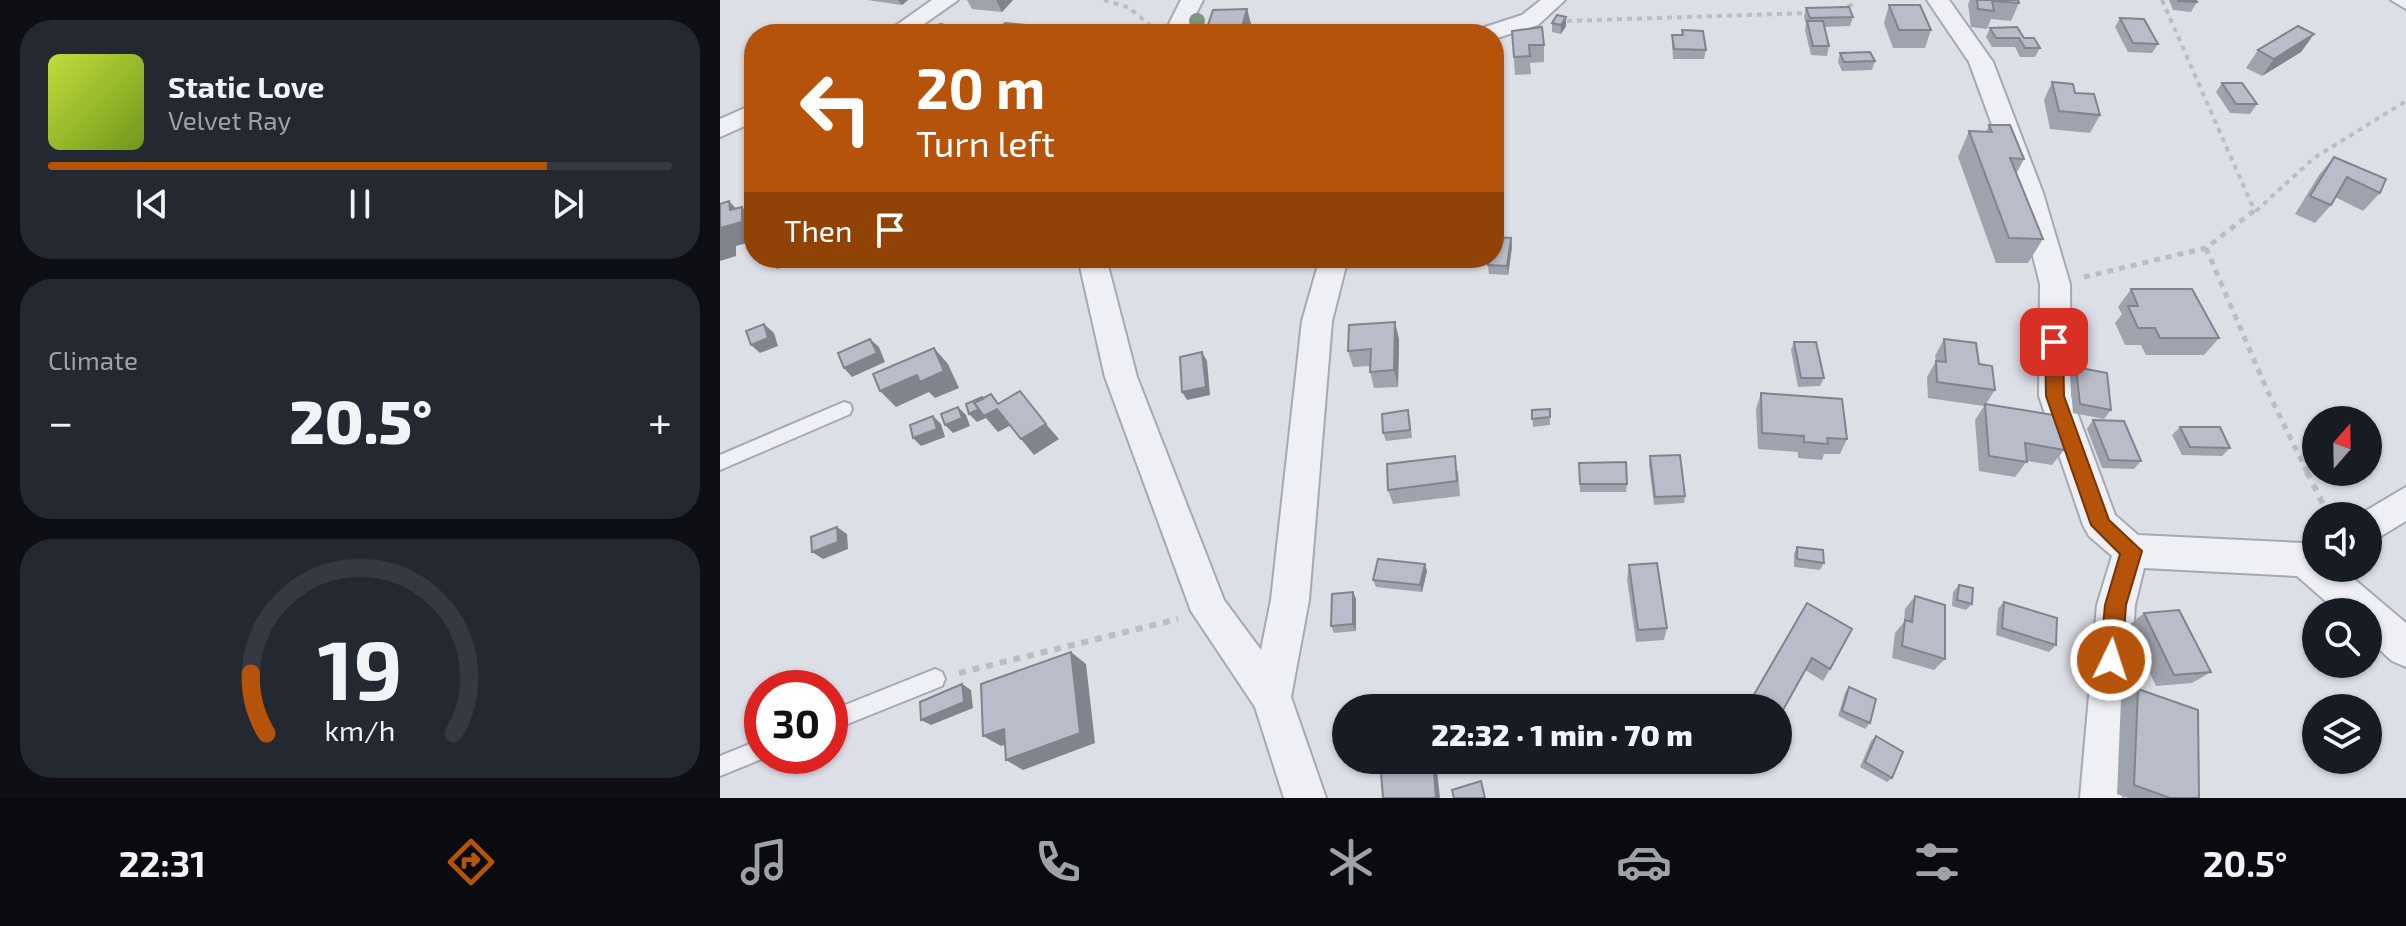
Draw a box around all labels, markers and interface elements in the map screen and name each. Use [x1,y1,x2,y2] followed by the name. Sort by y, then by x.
[916,53,1045,120] text: 20 m
[784,56,888,160] icon: left
[168,68,324,104] text: Static Love
[168,104,291,135] text: Velvet Ray
[916,121,1055,164] text: Turn left
[130,182,174,226] icon: previous
[338,182,382,226] icon: pause
[546,182,590,226] icon: next
[868,208,912,252] icon: arrive
[784,212,852,248] text: Then
[2020,308,2088,376] pin
[2032,320,2076,364] icon: arrive
[48,344,138,375] text: Climate
[289,384,432,456] text: 20.5°
[48,394,74,447] text: −
[648,394,672,447] text: +
[2302,406,2382,486] north arrow
[2302,406,2382,774] map controls
[2302,502,2382,582] button: sound
[2302,598,2382,678] button: search
[317,617,403,717] text: 19
[2069,618,2153,702] position arrow
[744,670,848,774] speed limit sign: 30
[2302,694,2382,774] button: layers
[325,713,395,748] text: km/h
[1431,716,1693,752] text: 22:32 · 1 min · 70 m
[443,834,499,890] icon: directions
[736,834,792,890] icon: music
[1030,834,1086,890] icon: phone
[1323,834,1379,890] icon: climate
[1616,834,1672,890] icon: car
[1909,834,1965,890] icon: filters
[119,841,206,884] text: 22:31
[2203,841,2287,884] text: 20.5°

